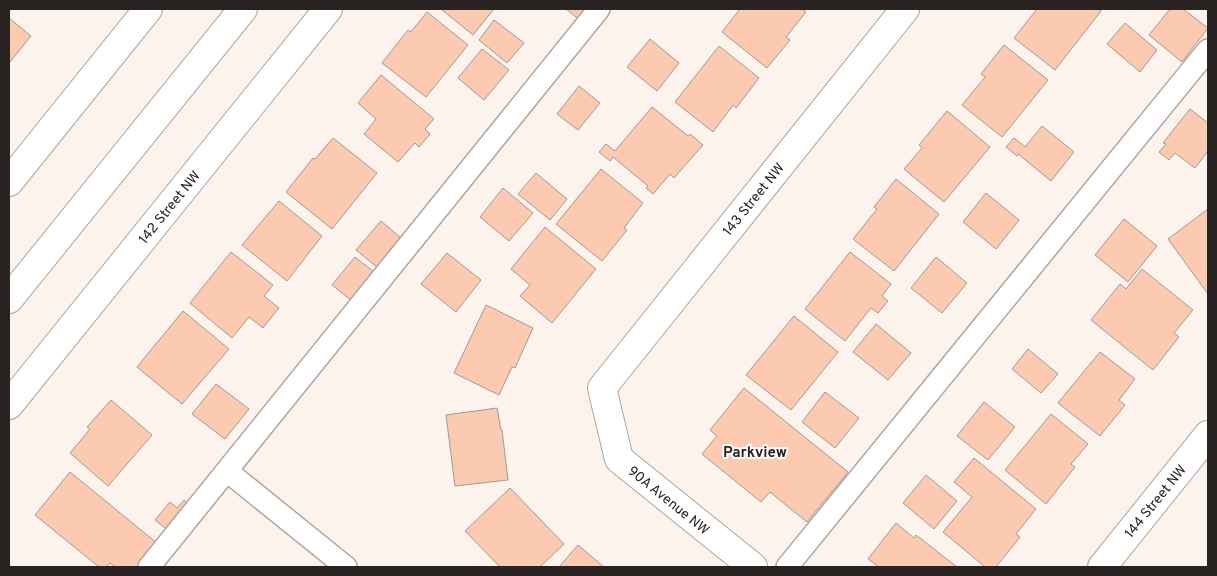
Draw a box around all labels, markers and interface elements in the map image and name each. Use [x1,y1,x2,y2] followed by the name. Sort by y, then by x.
[720,160,789,240] street label: 143 Street NW
[136,168,205,248] street label: 142 Street NW
[723,444,787,463] district label: Parkview
[1122,462,1191,542] street label: 144 Street NW
[624,463,712,539] street label: 90A Avenue NW

